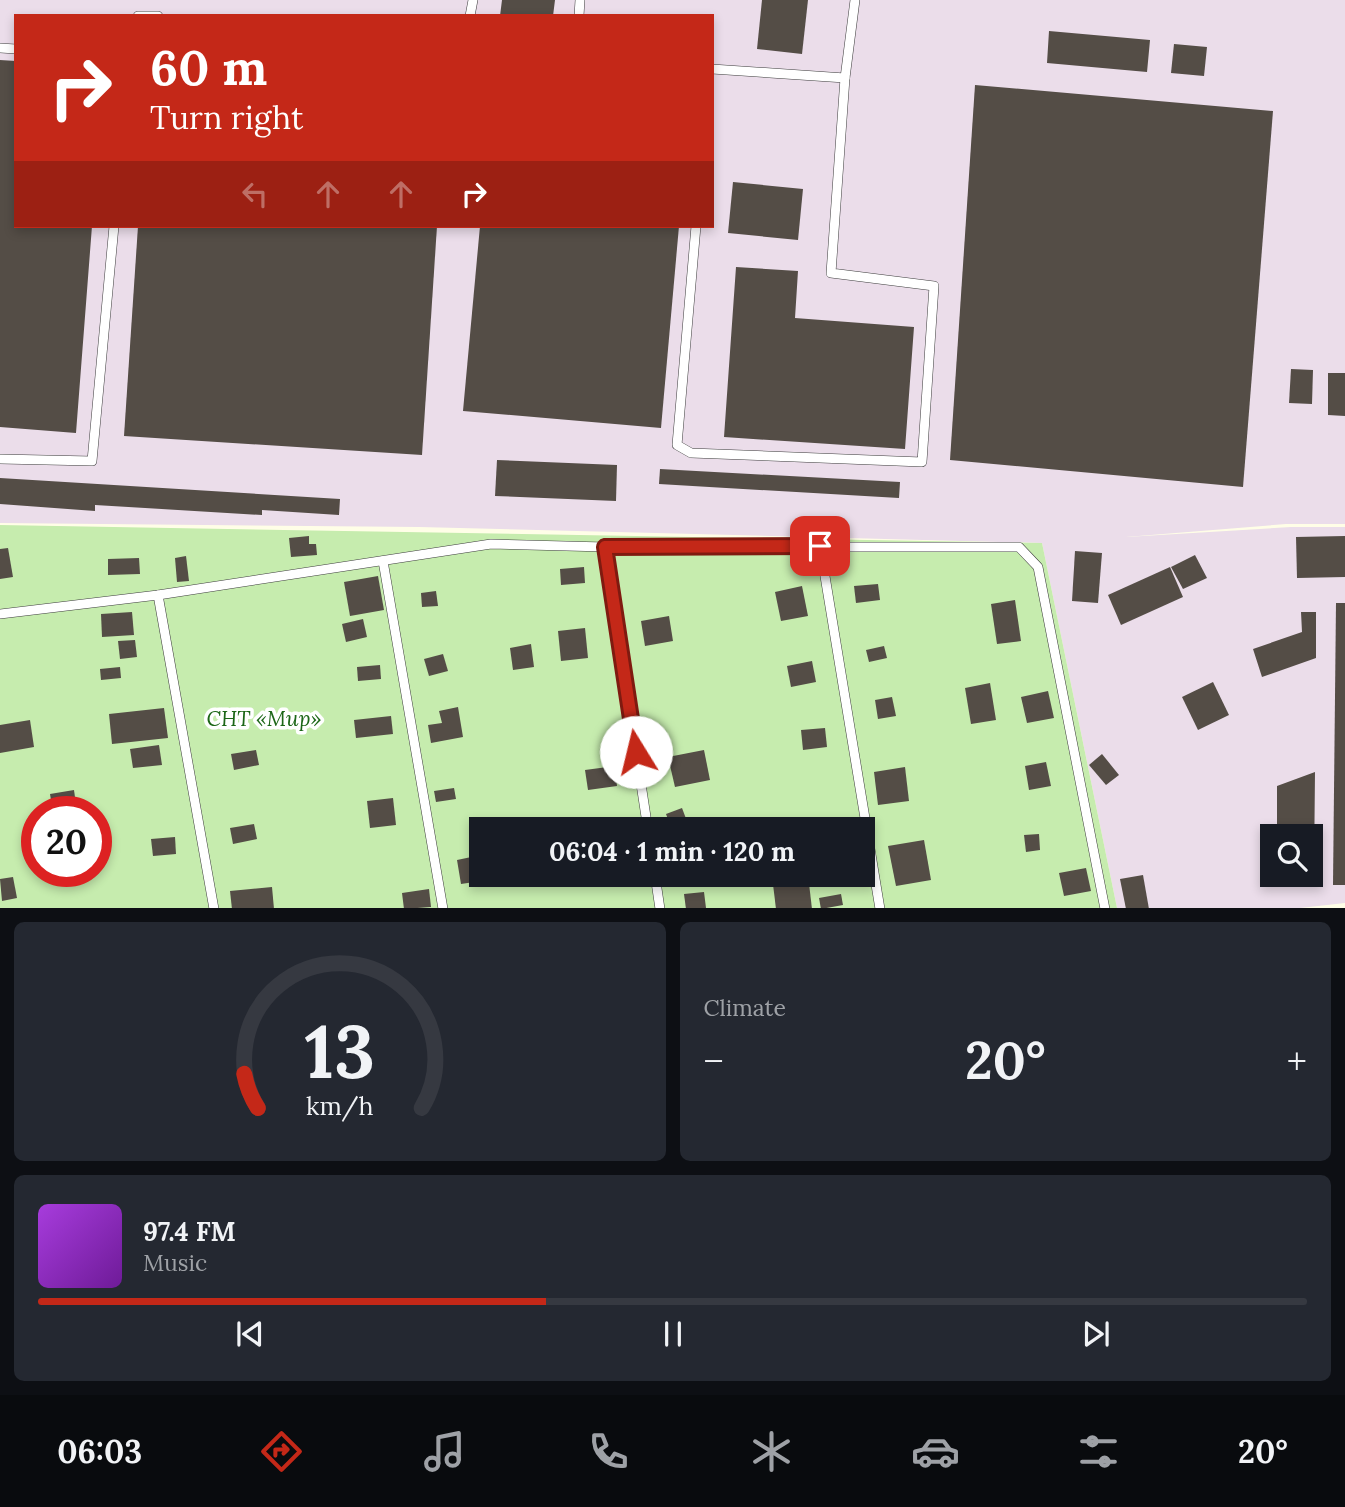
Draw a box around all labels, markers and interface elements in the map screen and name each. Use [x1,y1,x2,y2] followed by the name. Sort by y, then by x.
[150,36,267,98] text: 60 m
[35,42,126,133] icon: right
[150,97,303,138] text: Turn right
[236,175,274,213] icon: left
[309,175,347,213] icon: ahead
[382,175,420,213] icon: ahead
[455,175,493,213] icon: right
[790,516,850,576] pin
[801,527,839,565] icon: arrive
[206,705,322,732] park label: СНТ «Мир»
[599,715,673,789] position arrow
[21,796,112,887] speed limit sign: 20
[1260,824,1323,887] map controls
[1260,824,1323,887] button: search
[549,835,795,868] text: 06:04 · 1 min · 120 m
[704,993,786,1022] text: Climate
[305,1005,375,1098] text: 13
[965,1027,1046,1093] text: 20°
[704,1037,724,1085] text: −
[1287,1037,1307,1085] text: +
[306,1089,374,1121] text: km/h
[143,1215,236,1248] text: 97.4 FM
[143,1248,207,1277] text: Music
[231,1315,269,1353] icon: previous
[654,1315,692,1353] icon: pause
[1077,1315,1115,1353] icon: next
[257,1427,306,1476] icon: directions
[420,1427,469,1476] icon: music
[584,1427,633,1476] icon: phone
[747,1427,796,1476] icon: climate
[911,1427,960,1476] icon: car
[1074,1427,1123,1476] icon: filters
[57,1431,142,1472] text: 06:03
[1238,1431,1288,1472] text: 20°

